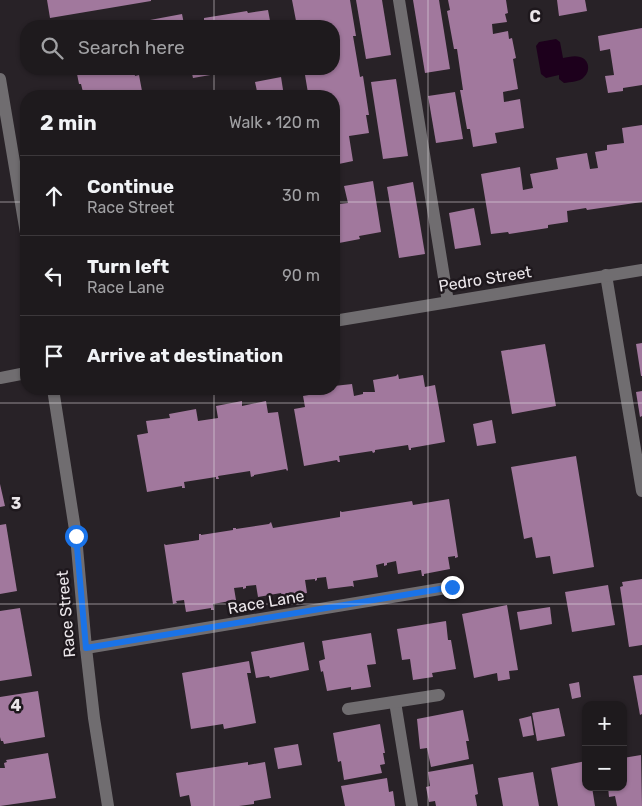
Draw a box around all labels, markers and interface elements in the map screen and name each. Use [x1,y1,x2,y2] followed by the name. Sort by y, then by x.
[529,7,541,26] text: C
[20,20,340,75] search box
[38,34,66,62] icon: search
[78,36,185,59] text: Search here
[40,110,97,135] text: 2 min
[229,113,320,132] text: Walk · 120 m
[87,175,174,198] text: Continue
[40,182,68,210] icon: ahead
[282,186,320,205] text: 30 m
[87,198,174,217] text: Race Street
[87,255,169,278] text: Turn left
[40,262,68,290] icon: left
[437,262,533,296] street label: Pedro Street
[282,266,320,285] text: 90 m
[87,278,165,297] text: Race Lane
[40,342,68,370] icon: arrive
[87,344,283,367] text: Arrive at destination
[11,494,21,513] text: 3
[65,525,88,548] route start
[53,570,79,658] street label: Race Street
[441,576,464,599] route end
[226,586,306,618] street label: Race Lane
[11,696,22,715] text: 4
[582,701,627,791] map controls
[582,701,627,746] button: +
[582,746,627,791] button: −

